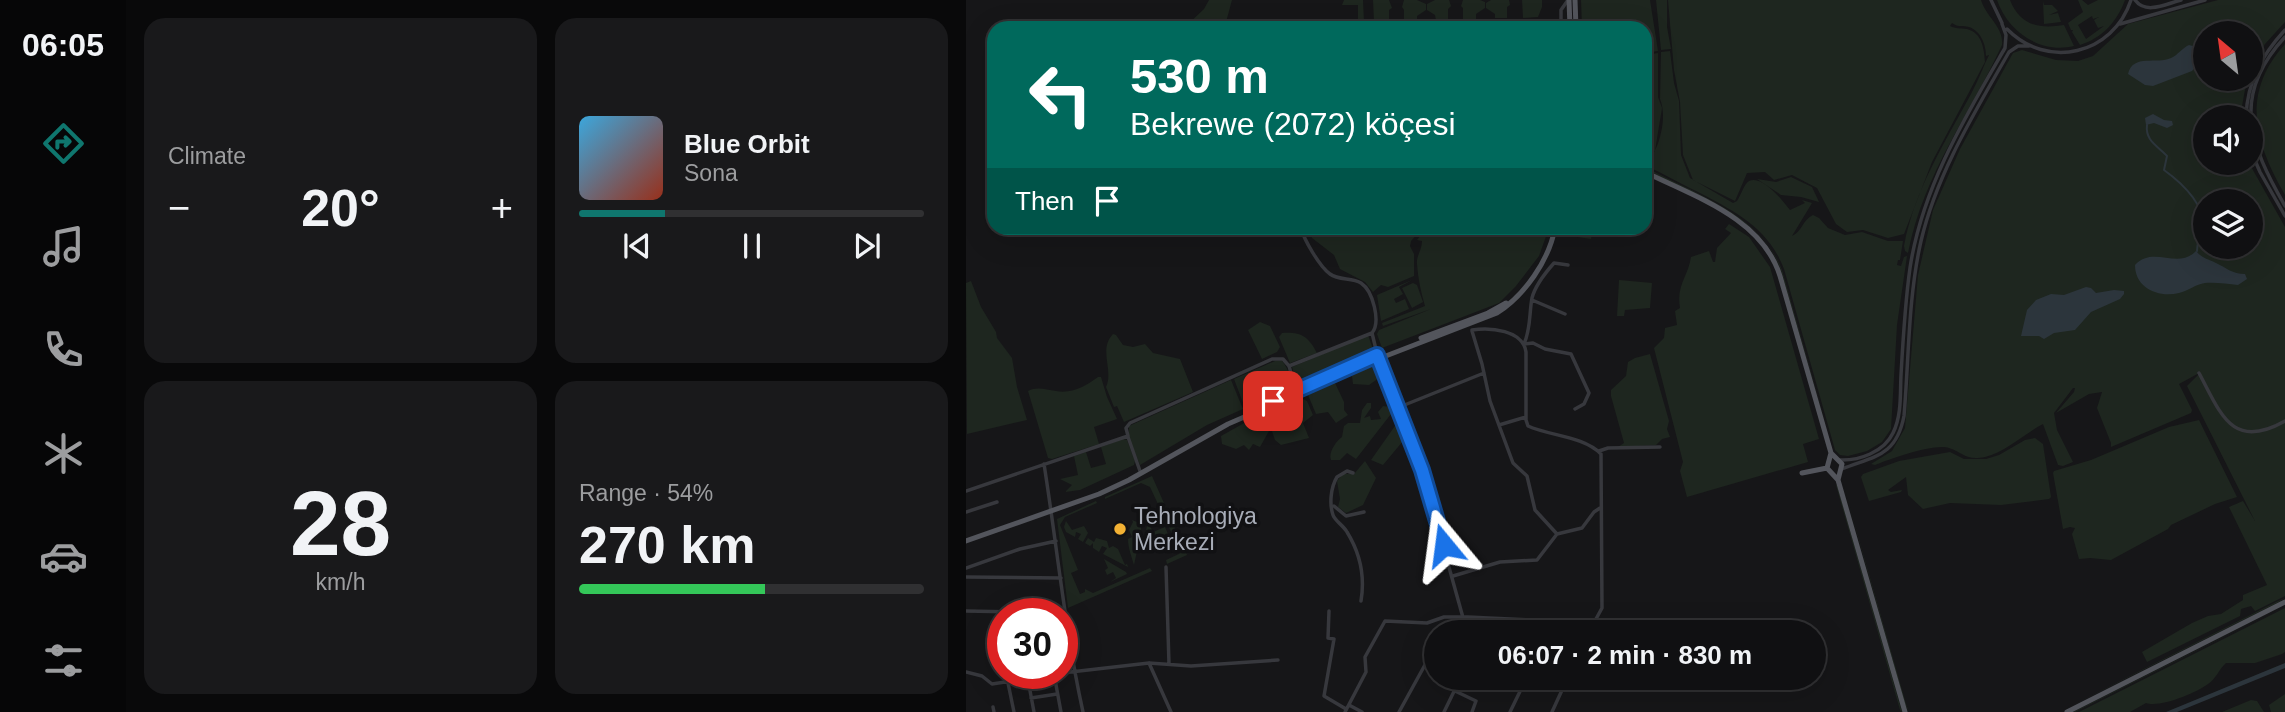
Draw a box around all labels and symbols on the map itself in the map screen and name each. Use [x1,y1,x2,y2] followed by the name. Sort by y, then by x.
[2193,21,2263,91] north arrow
[1243,371,1303,431] pin
[1134,503,1257,555] place label: Tehnologiya Merkezi
[1407,508,1481,582] position arrow
[1112,521,1128,537] marker: Tehnologiya Merkezi
[987,598,1078,689] speed limit sign: 30

